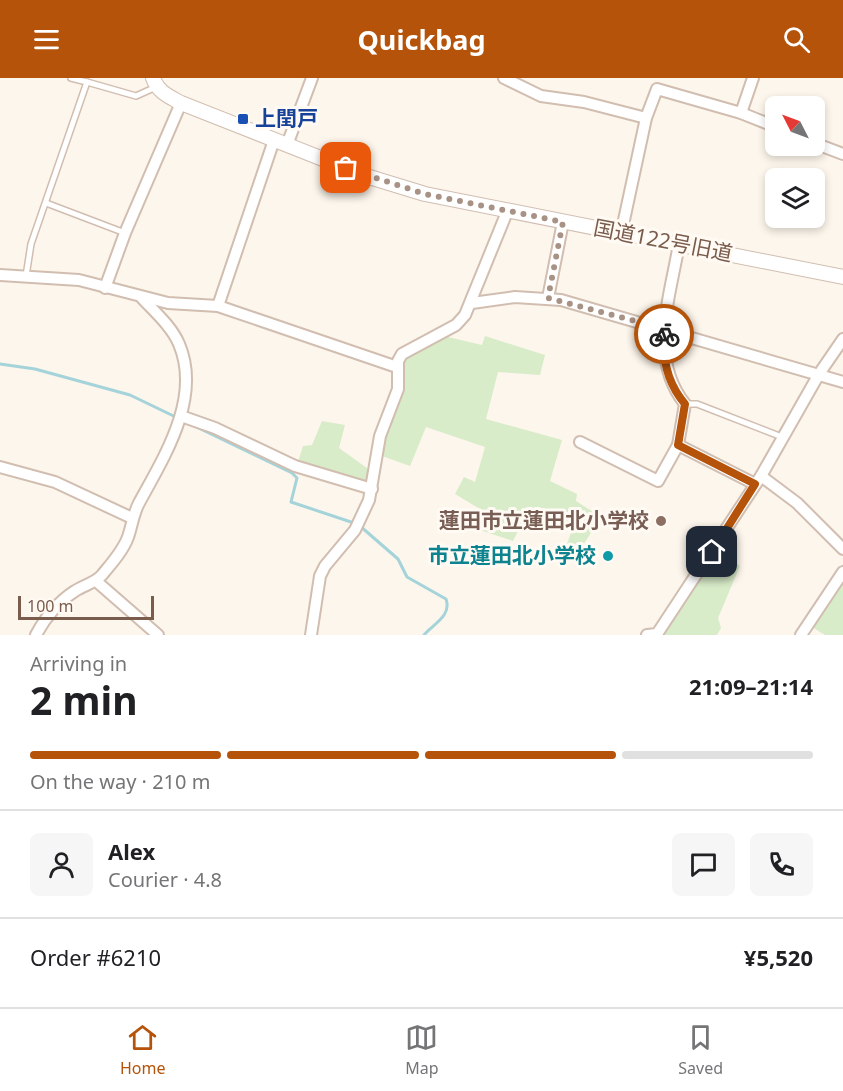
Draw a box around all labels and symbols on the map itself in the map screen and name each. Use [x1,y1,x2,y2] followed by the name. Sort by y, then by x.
[765,96,825,156] north arrow
[255,104,318,132] place label: 上閏戸
[236,112,250,126] marker: 上閏戸
[320,142,371,193] pin
[591,213,735,267] street label: 国道122号旧道
[634,304,694,364] courier
[439,506,649,534] place label: 蓮田市立蓮田北小学校
[654,514,668,528] marker: 蓮田市立蓮田北小学校
[686,526,737,577] pin
[428,541,596,569] place label: 市立蓮田北小学校
[601,549,615,563] marker: 市立蓮田北小学校
[18,593,154,620] scale bar

